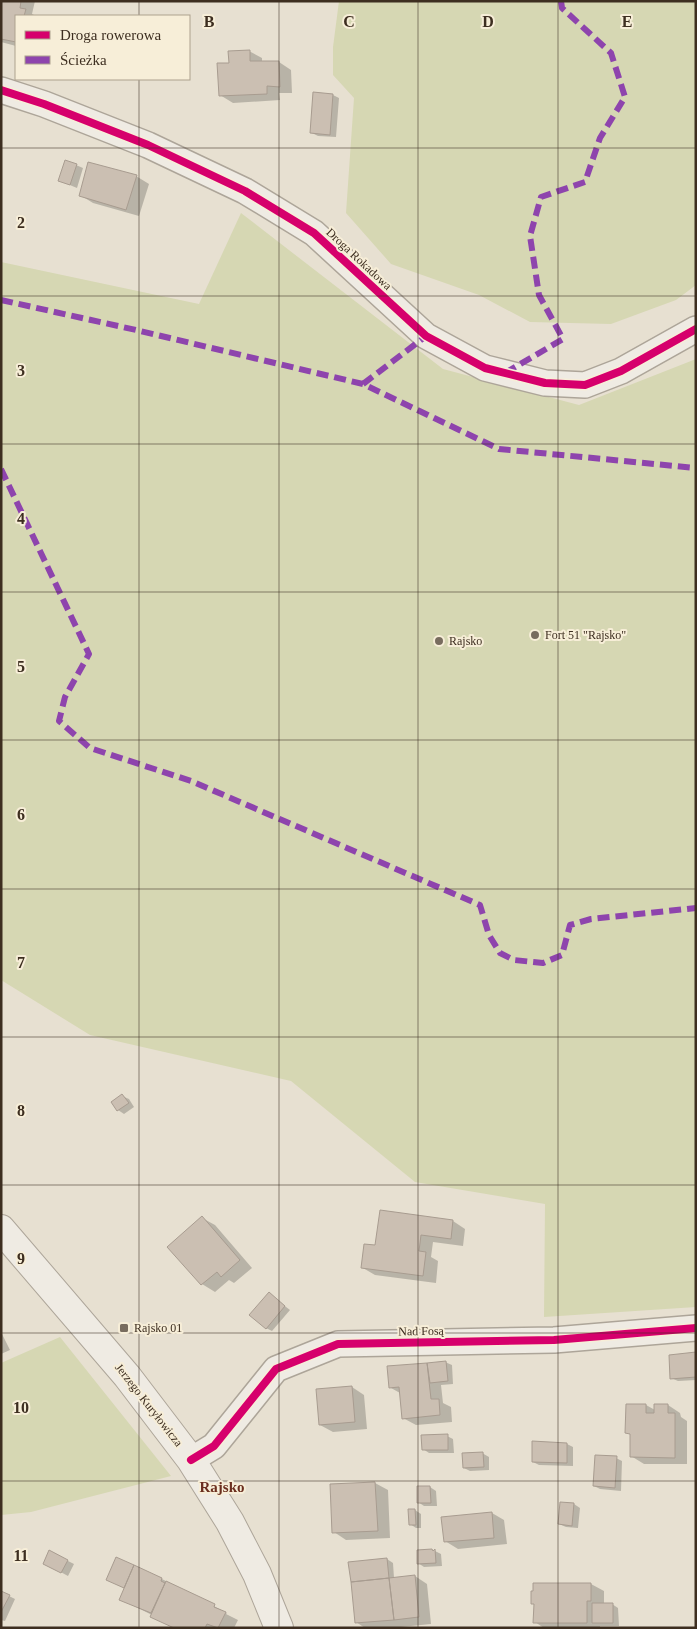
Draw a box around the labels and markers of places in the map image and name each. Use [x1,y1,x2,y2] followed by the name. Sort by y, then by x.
[545,628,626,642] place label: Fort 51 "Rajsko"
[529,629,541,641] marker: Fort 51 "Rajsko"
[449,634,482,648] place label: Rajsko
[433,635,445,647] marker: Rajsko
[134,1321,182,1335] place label: Rajsko 01
[118,1322,130,1334] marker: Rajsko 01

